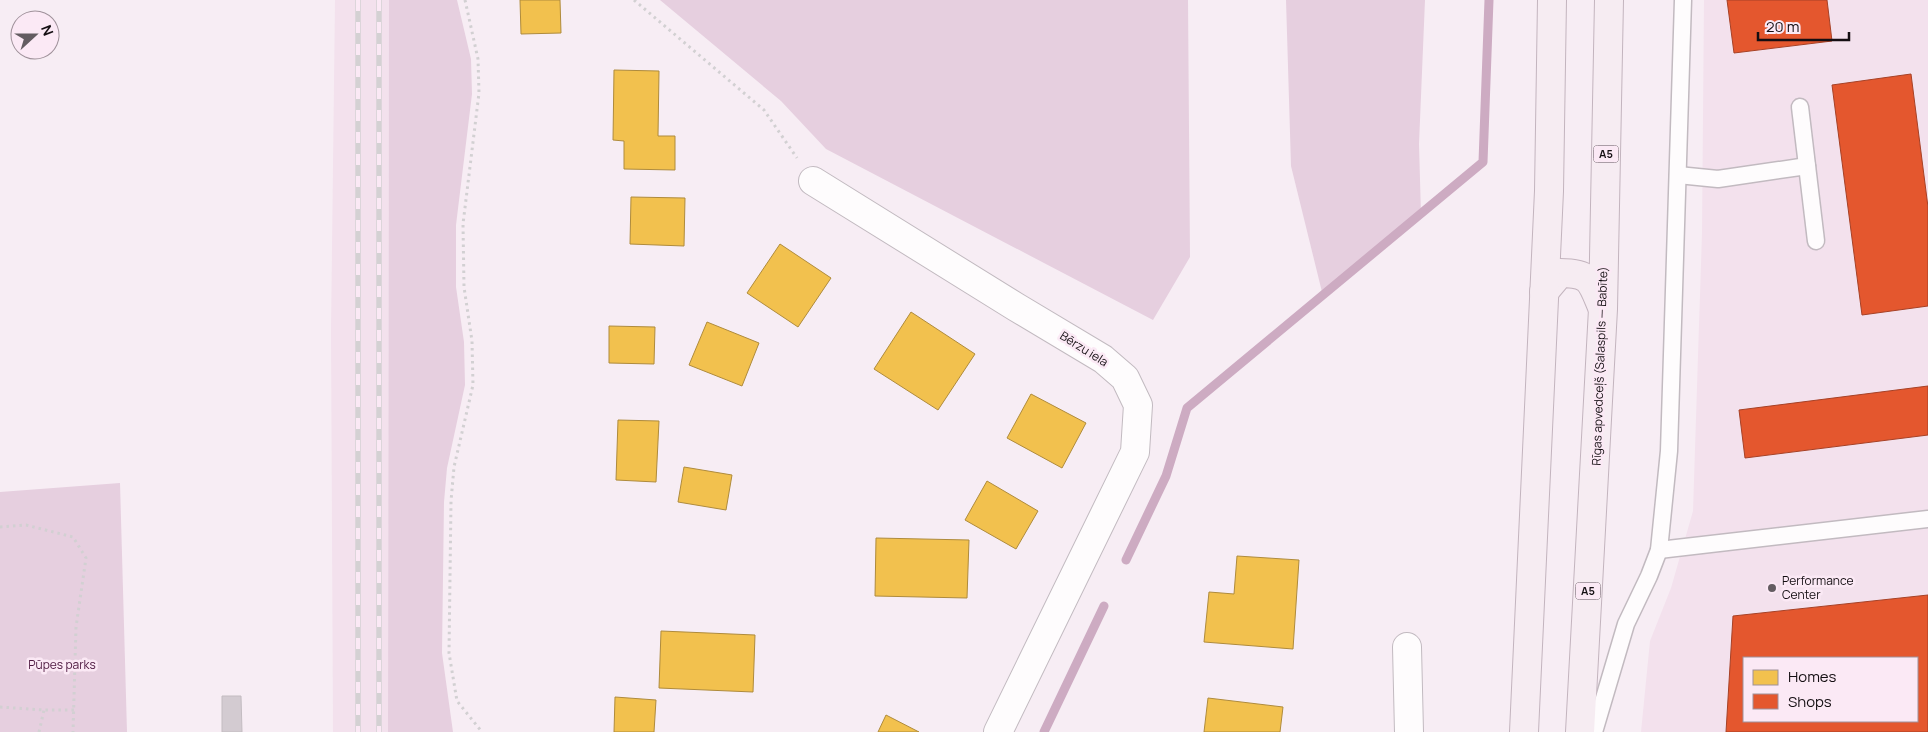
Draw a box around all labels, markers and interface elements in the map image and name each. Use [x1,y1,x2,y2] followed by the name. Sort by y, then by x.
[10,10,60,60] north arrow
[1758,10,1849,42] scale bar
[1766,16,1799,37] text: 20 m
[37,22,58,38] text: N
[1594,146,1618,162] road number: A5
[1588,266,1611,466] street label: Rīgas apvedceļš (Salaspils — Babīte)
[1057,327,1112,370] street label: Bērzu iela
[1782,572,1853,603] place label: Performance Center
[1576,582,1600,600] road number: A5
[1766,582,1778,594] marker: Performance Center
[28,656,96,673] park label: Pūpes parks
[1743,657,1918,722] legend
[1788,666,1837,687] text: Homes
[1788,691,1832,712] text: Shops

